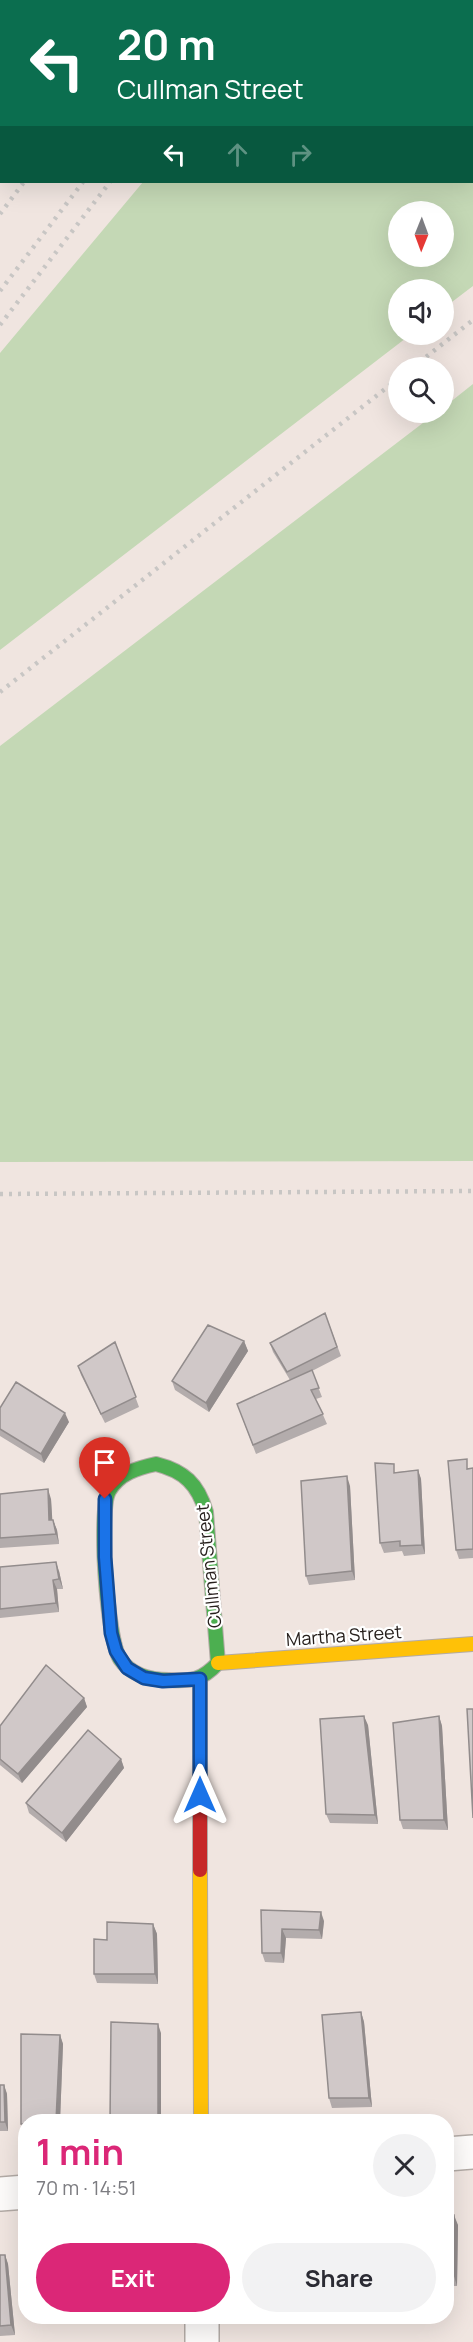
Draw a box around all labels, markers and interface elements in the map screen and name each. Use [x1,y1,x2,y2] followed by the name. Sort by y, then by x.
[117,15,216,73] text: 20 m
[18,24,96,102] icon: left
[117,70,304,107] text: Cullman Street
[158,138,191,171] icon: left
[221,138,254,171] icon: ahead
[284,138,317,171] icon: right
[388,201,454,267] north arrow
[388,201,454,423] map controls
[388,279,454,345] button: sound
[388,357,454,423] button: search
[79,1437,130,1499] pin
[88,1446,121,1479] icon: arrive
[190,1503,226,1629] street label: Cullman Street
[285,1619,403,1651] street label: Martha Street
[168,1763,232,1827] position arrow
[36,2127,124,2176] text: 1 min
[373,2134,436,2197] button: close
[36,2174,137,2201] text: 70 m · 14:51
[36,2243,230,2312] button: Exit
[242,2243,436,2312] button: Share

